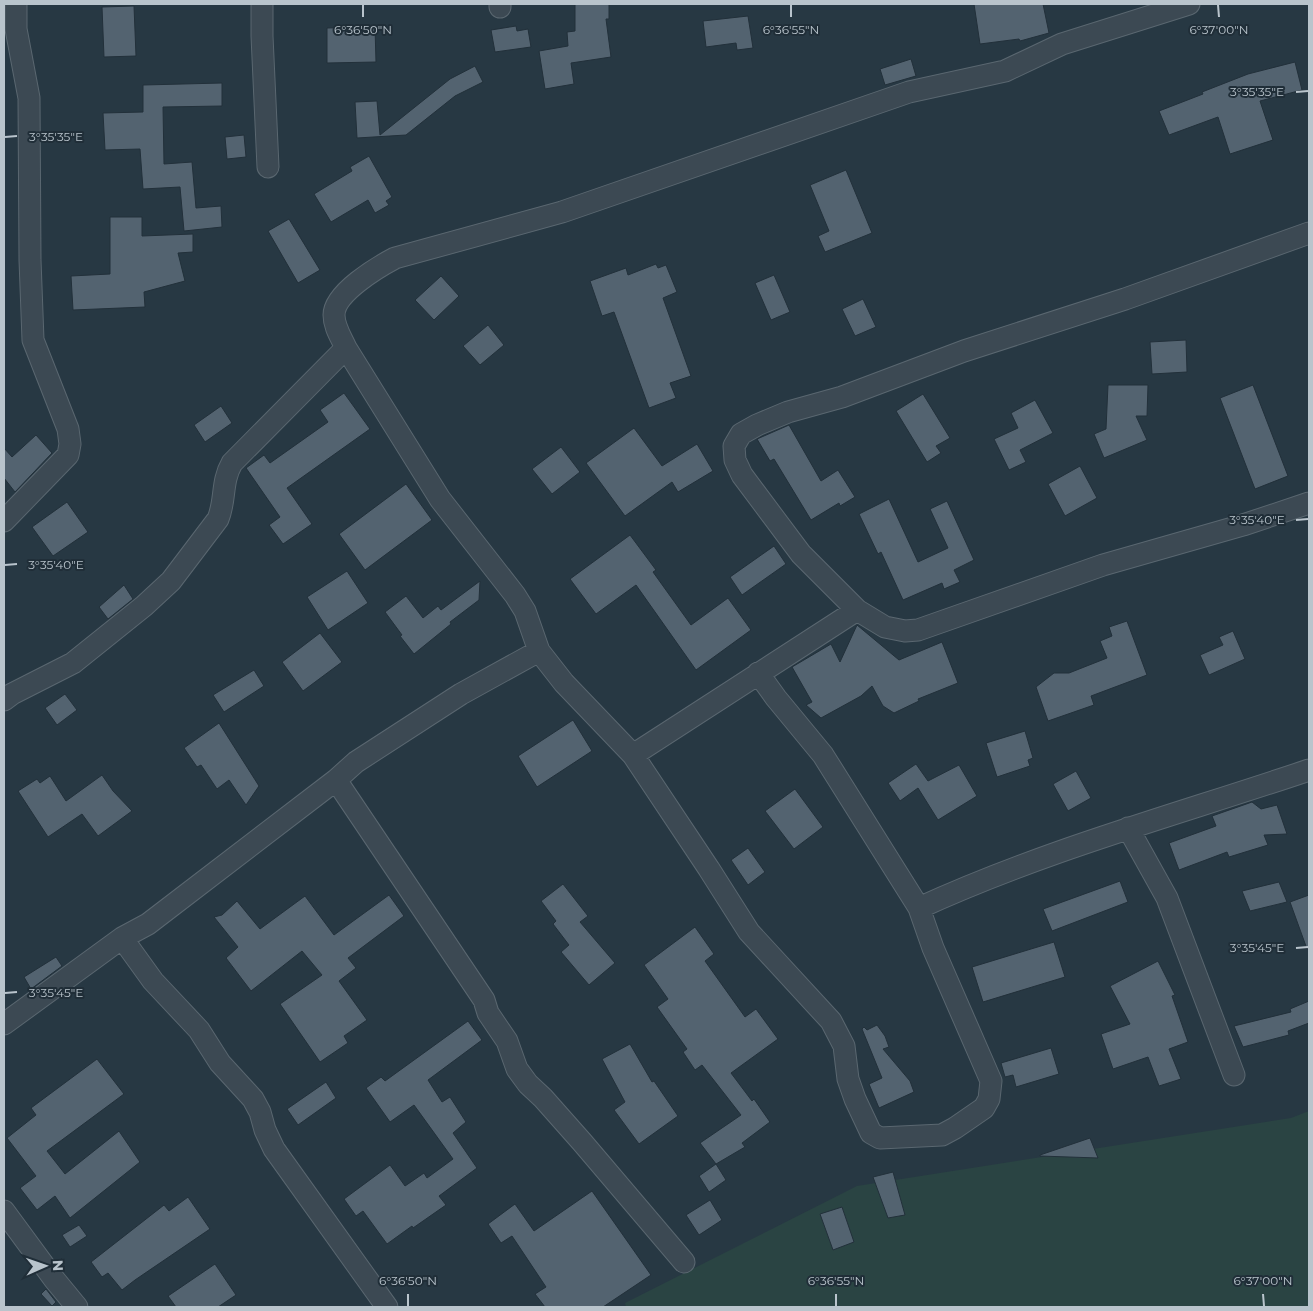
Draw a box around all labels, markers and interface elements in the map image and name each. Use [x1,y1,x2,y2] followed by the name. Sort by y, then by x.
[334,22,392,37] text: 6°36'50"N
[763,22,819,37] text: 6°36'55"N
[1189,22,1249,37] text: 6°37'00"N
[1230,84,1284,99] text: 3°35'35"E
[29,129,83,144] text: 3°35'35"E
[1229,512,1285,527] text: 3°35'40"E
[28,557,84,572] text: 3°35'40"E
[1230,940,1284,955] text: 3°35'45"E
[29,985,83,1000] text: 3°35'45"E
[20,1241,70,1291] north arrow
[49,1260,67,1272] text: N
[379,1273,437,1288] text: 6°36'50"N
[808,1273,864,1288] text: 6°36'55"N
[1233,1273,1293,1288] text: 6°37'00"N

